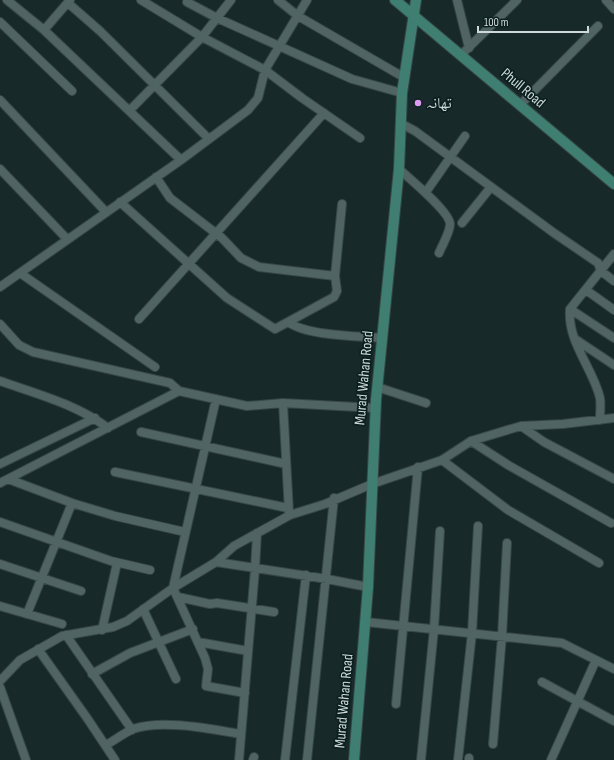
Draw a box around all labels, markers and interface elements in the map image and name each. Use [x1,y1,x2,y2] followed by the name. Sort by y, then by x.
[478,8,588,34] scale bar
[484,15,509,30] text: 100 m
[497,64,549,112] street label: Phull Road
[426,94,452,113] place label: تھانہ
[413,98,423,108] marker: تھانہ
[350,330,378,426] street label: Murad Wahan Road
[330,653,358,749] street label: Murad Wahan Road

